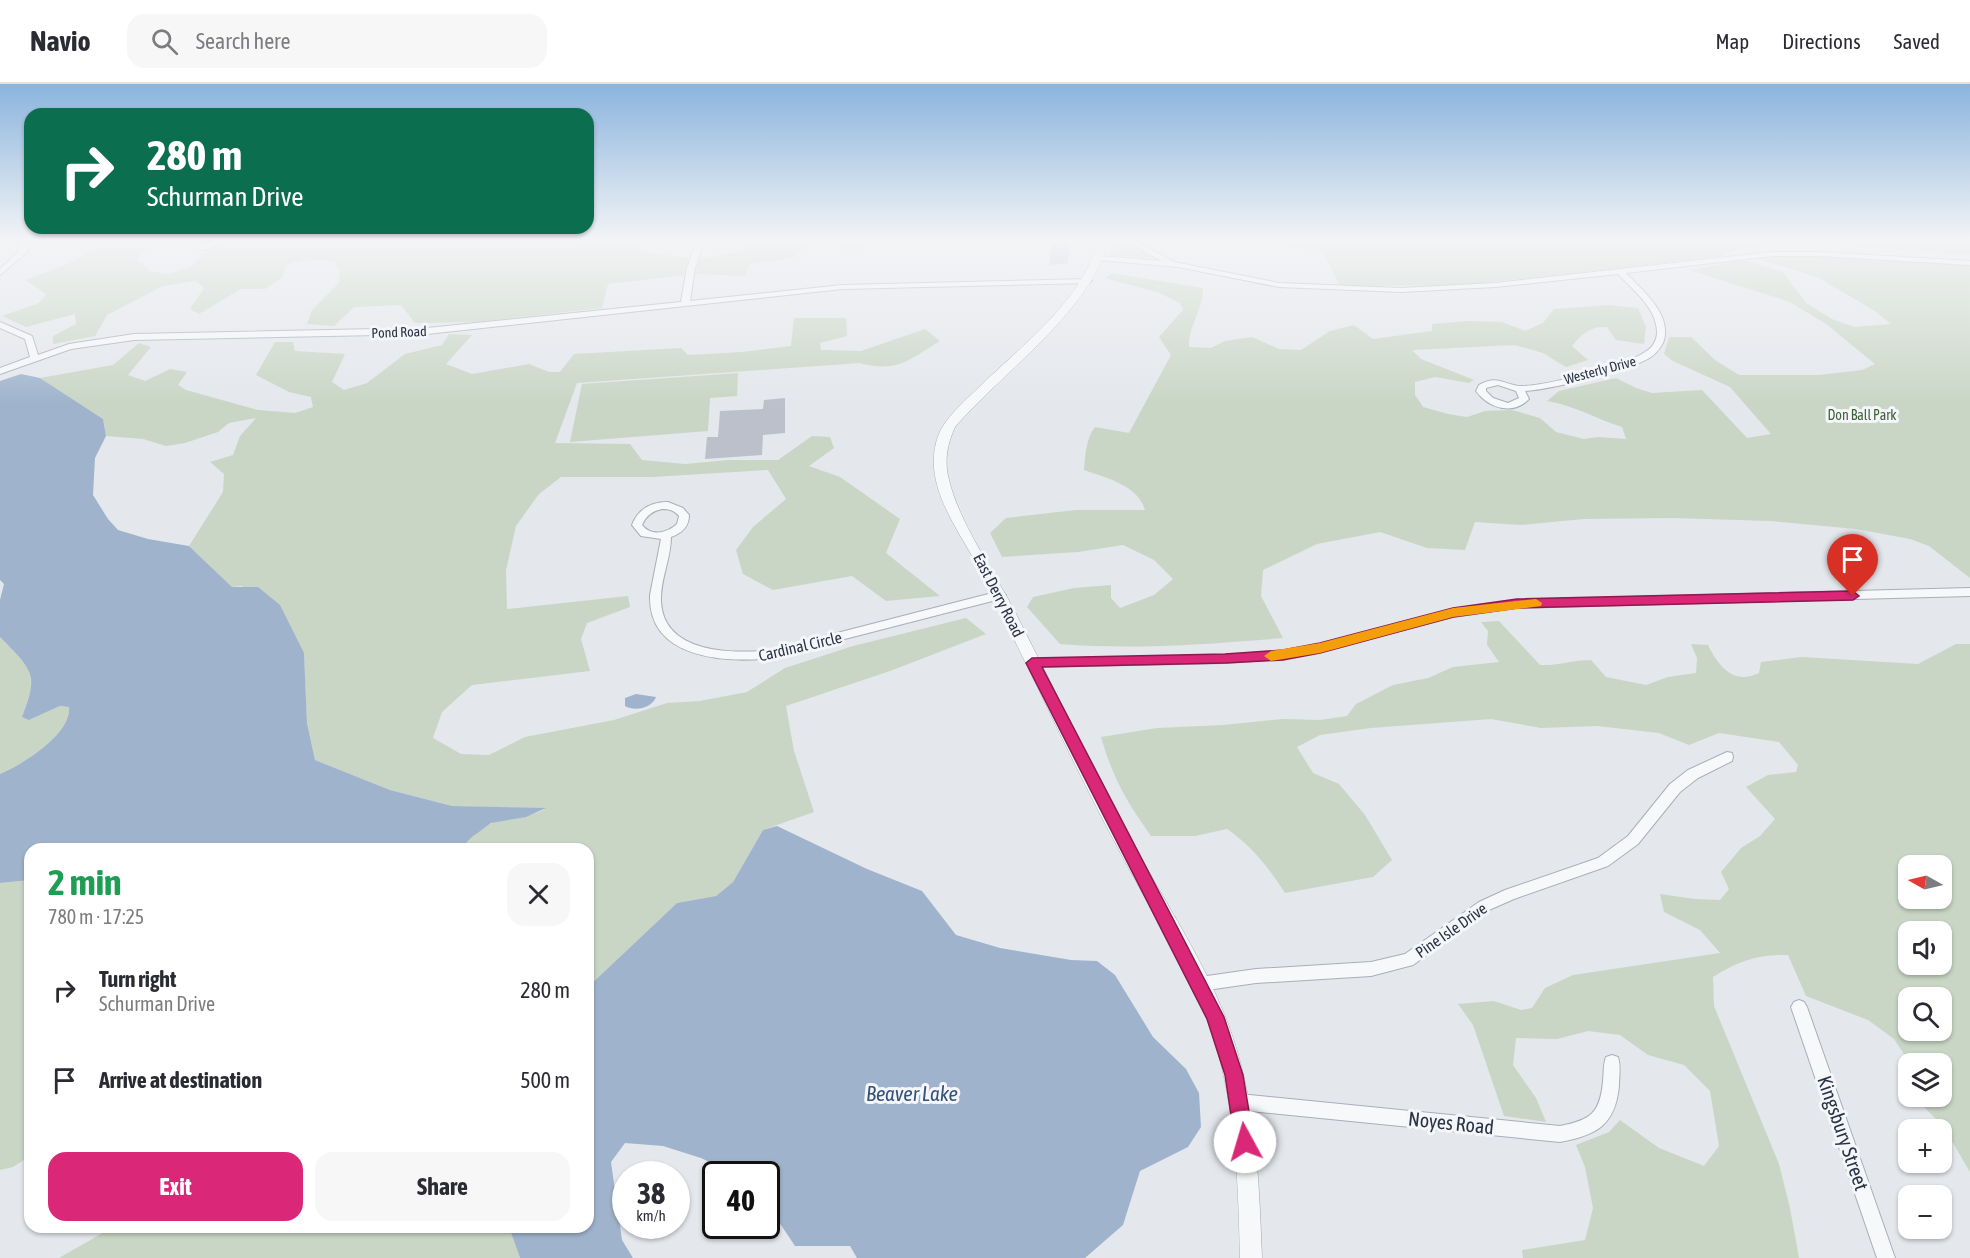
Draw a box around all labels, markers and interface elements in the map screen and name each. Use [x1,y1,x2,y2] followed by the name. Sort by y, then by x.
[127,14,547,68] search box
[30,25,91,57] text: Navio
[148,25,181,58] icon: search
[196,28,291,54] text: Search here
[1715,29,1749,53] text: Map
[1782,29,1861,53] text: Directions
[1894,29,1940,53] text: Saved
[147,131,242,179] text: 280 m
[48,132,126,210] icon: right
[147,181,304,212] text: Schurman Drive
[371,323,427,341] street label: Pond Road
[1562,353,1638,387] street label: Westerly Drive
[1828,407,1897,423] park label: Don Ball Park
[1827,534,1878,596] pin
[1836,543,1869,576] icon: arrive
[969,550,1028,640] street label: East Derry Road
[757,628,843,664] street label: Cardinal Circle
[1898,855,1952,909] north arrow
[1898,855,1952,1239] map controls
[48,861,122,903] text: 2 min
[507,863,570,926] button: close
[1412,899,1490,961] street label: Pine Isle Drive
[48,905,144,928] text: 780 m · 17:25
[1898,921,1952,975] button: sound
[99,966,176,992] text: Turn right
[48,974,81,1007] icon: right
[520,977,570,1003] text: 280 m
[1898,987,1952,1041] button: search
[99,992,215,1015] text: Schurman Drive
[1898,1053,1952,1107] button: layers
[48,1064,81,1097] icon: arrive
[99,1067,262,1093] text: Arrive at destination
[520,1067,570,1093] text: 500 m
[1813,1073,1874,1193] street label: Kingsbury Street
[866,1081,958,1105] water label: Beaver Lake
[1407,1107,1495,1138] street label: Noyes Road
[1213,1110,1277,1174] position arrow
[1898,1119,1952,1173] button: +
[48,1152,303,1221] button: Exit
[315,1152,570,1221] button: Share
[702,1161,780,1239] speed limit sign: 40
[637,1176,665,1210] text: 38
[1898,1185,1952,1239] button: −
[636,1207,666,1224] text: km/h

